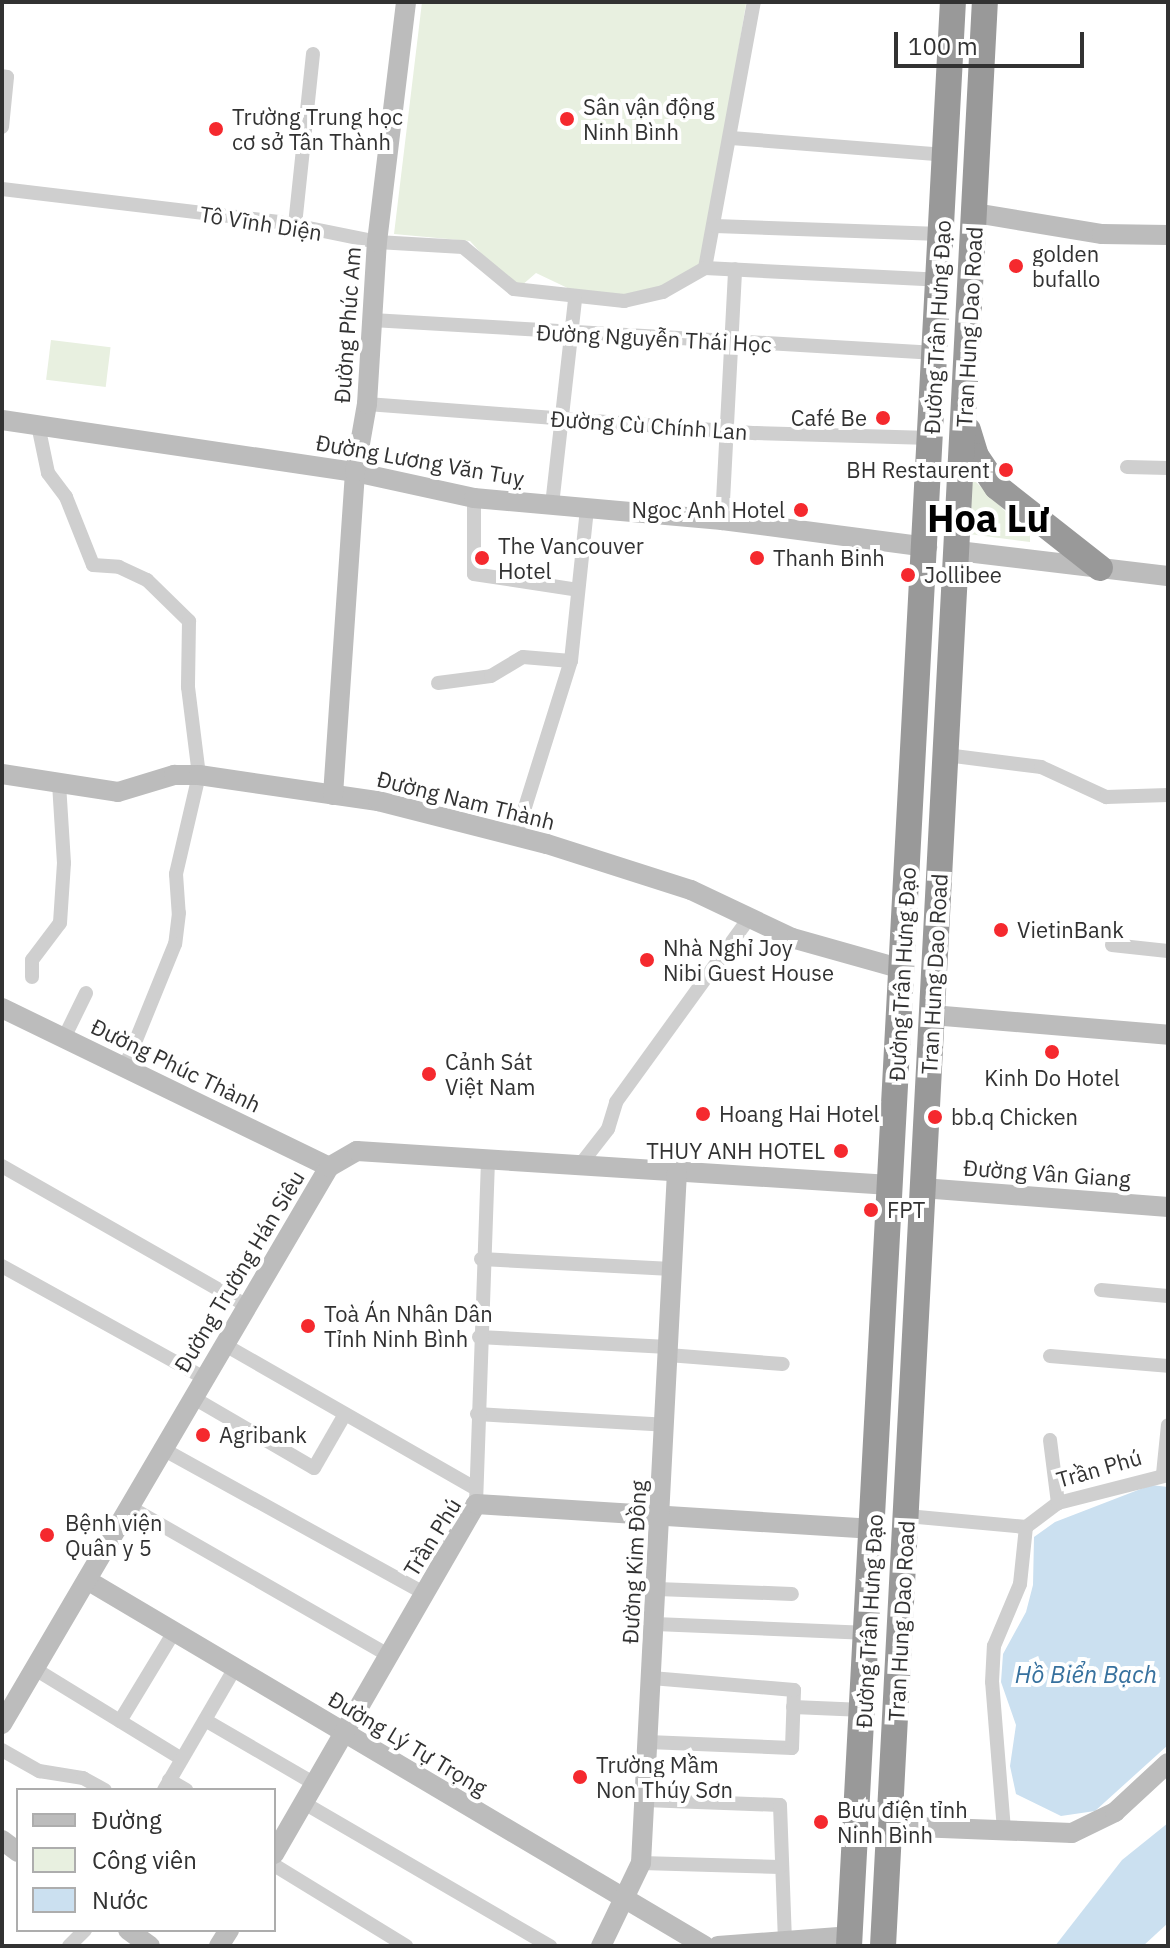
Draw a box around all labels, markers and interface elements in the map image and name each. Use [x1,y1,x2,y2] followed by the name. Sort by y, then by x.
[898,16,1088,66] scale bar
[908,30,978,62] text: 100 m
[583,93,715,144] place label: Sân vận động Ninh Bình
[232,103,403,154] place label: Trường Trung học cơ sở Tân Thành
[558,110,576,128] marker: Sân vận động Ninh Bình
[207,120,225,138] marker: Trường Trung học cơ sở Tân Thành
[198,200,324,246] street label: Tô Vĩnh Diện
[918,219,956,435] street label: Đường Trân Hưng Đạo
[951,226,987,428] street label: Tran Hung Dao Road
[1032,240,1100,292] place label: golden bufallo
[328,246,366,404] street label: Đường Phúc Am
[1007,257,1025,275] marker: golden bufallo
[536,319,772,357] street label: Đường Nguyễn Thái Học
[550,405,748,445] street label: Đường Cù Chính Lan
[791,405,867,431] place label: Café Be
[874,409,892,427] marker: Café Be
[314,429,526,491] street label: Đường Lương Văn Tuỵ
[846,457,990,483] place label: BH Restaurent
[997,461,1015,479] marker: BH Restaurent
[927,495,1049,541] district label: Hoa Lư
[632,497,785,523] place label: Ngoc Anh Hotel
[792,501,810,519] marker: Ngoc Anh Hotel
[498,532,644,584] place label: The Vancouver Hotel
[773,545,885,571] place label: Thanh Binh
[473,549,491,567] marker: The Vancouver Hotel
[748,549,766,567] marker: Thanh Binh
[924,562,1002,588] place label: Jollibee
[899,566,917,584] marker: Jollibee
[374,765,558,835] street label: Đường Nam Thành
[883,866,921,1082] street label: Đường Trân Hưng Đạo
[916,873,952,1075] street label: Tran Hung Dao Road
[1017,917,1124,943] place label: VietinBank
[992,921,1010,939] marker: VietinBank
[663,934,834,986] place label: Nhà Nghỉ Joy Nibi Guest House
[638,951,656,969] marker: Nhà Nghỉ Joy Nibi Guest House
[87,1013,265,1117] street label: Đường Phúc Thành
[1043,1043,1061,1061] marker: Kinh Do Hotel
[445,1048,535,1100] place label: Cảnh Sát Việt Nam
[420,1065,438,1083] marker: Cảnh Sát Việt Nam
[984,1065,1120,1091] place label: Kinh Do Hotel
[719,1101,879,1127] place label: Hoang Hai Hotel
[951,1104,1078,1130] place label: bb.q Chicken
[694,1105,712,1123] marker: Hoang Hai Hotel
[926,1108,944,1126] marker: bb.q Chicken
[646,1138,825,1164] place label: THUY ANH HOTEL
[832,1142,850,1160] marker: THUY ANH HOTEL
[962,1154,1132,1192] street label: Đường Vân Giang
[168,1165,310,1377] street label: Đường Trường Hán Siêu
[887,1197,925,1223] place label: FPT
[862,1201,880,1219] marker: FPT
[324,1300,493,1352] place label: Toà Án Nhân Dân Tỉnh Ninh Bình
[299,1317,317,1335] marker: Toà Án Nhân Dân Tỉnh Ninh Bình
[219,1422,307,1448] place label: Agribank
[194,1426,212,1444] marker: Agribank
[1053,1443,1145,1493] street label: Trần Phú
[617,1479,651,1645] street label: Đường Kim Đồng
[398,1493,466,1581] street label: Trần Phú
[65,1509,163,1560] place label: Bệnh viện Quân y 5
[850,1513,888,1729] street label: Đường Trân Hưng Đạo
[883,1520,919,1722] street label: Tran Hung Dao Road
[36,1524,58,1546] marker: Bệnh viện Quân y 5
[1015,1661,1157,1689] water label: Hồ Biển Bạch
[324,1685,492,1801] street label: Đường Lý Tự Trọng
[596,1751,733,1802] place label: Trường Mầm Non Thúy Sơn
[571,1768,589,1786] marker: Trường Mầm Non Thúy Sơn
[16,1788,276,1932] legend
[837,1796,968,1848] place label: Bưu điện tỉnh Ninh Bình
[92,1804,162,1836] text: Đường
[812,1813,830,1831] marker: Bưu điện tỉnh Ninh Bình
[92,1844,197,1876] text: Công viên
[92,1884,148,1916] text: Nước

